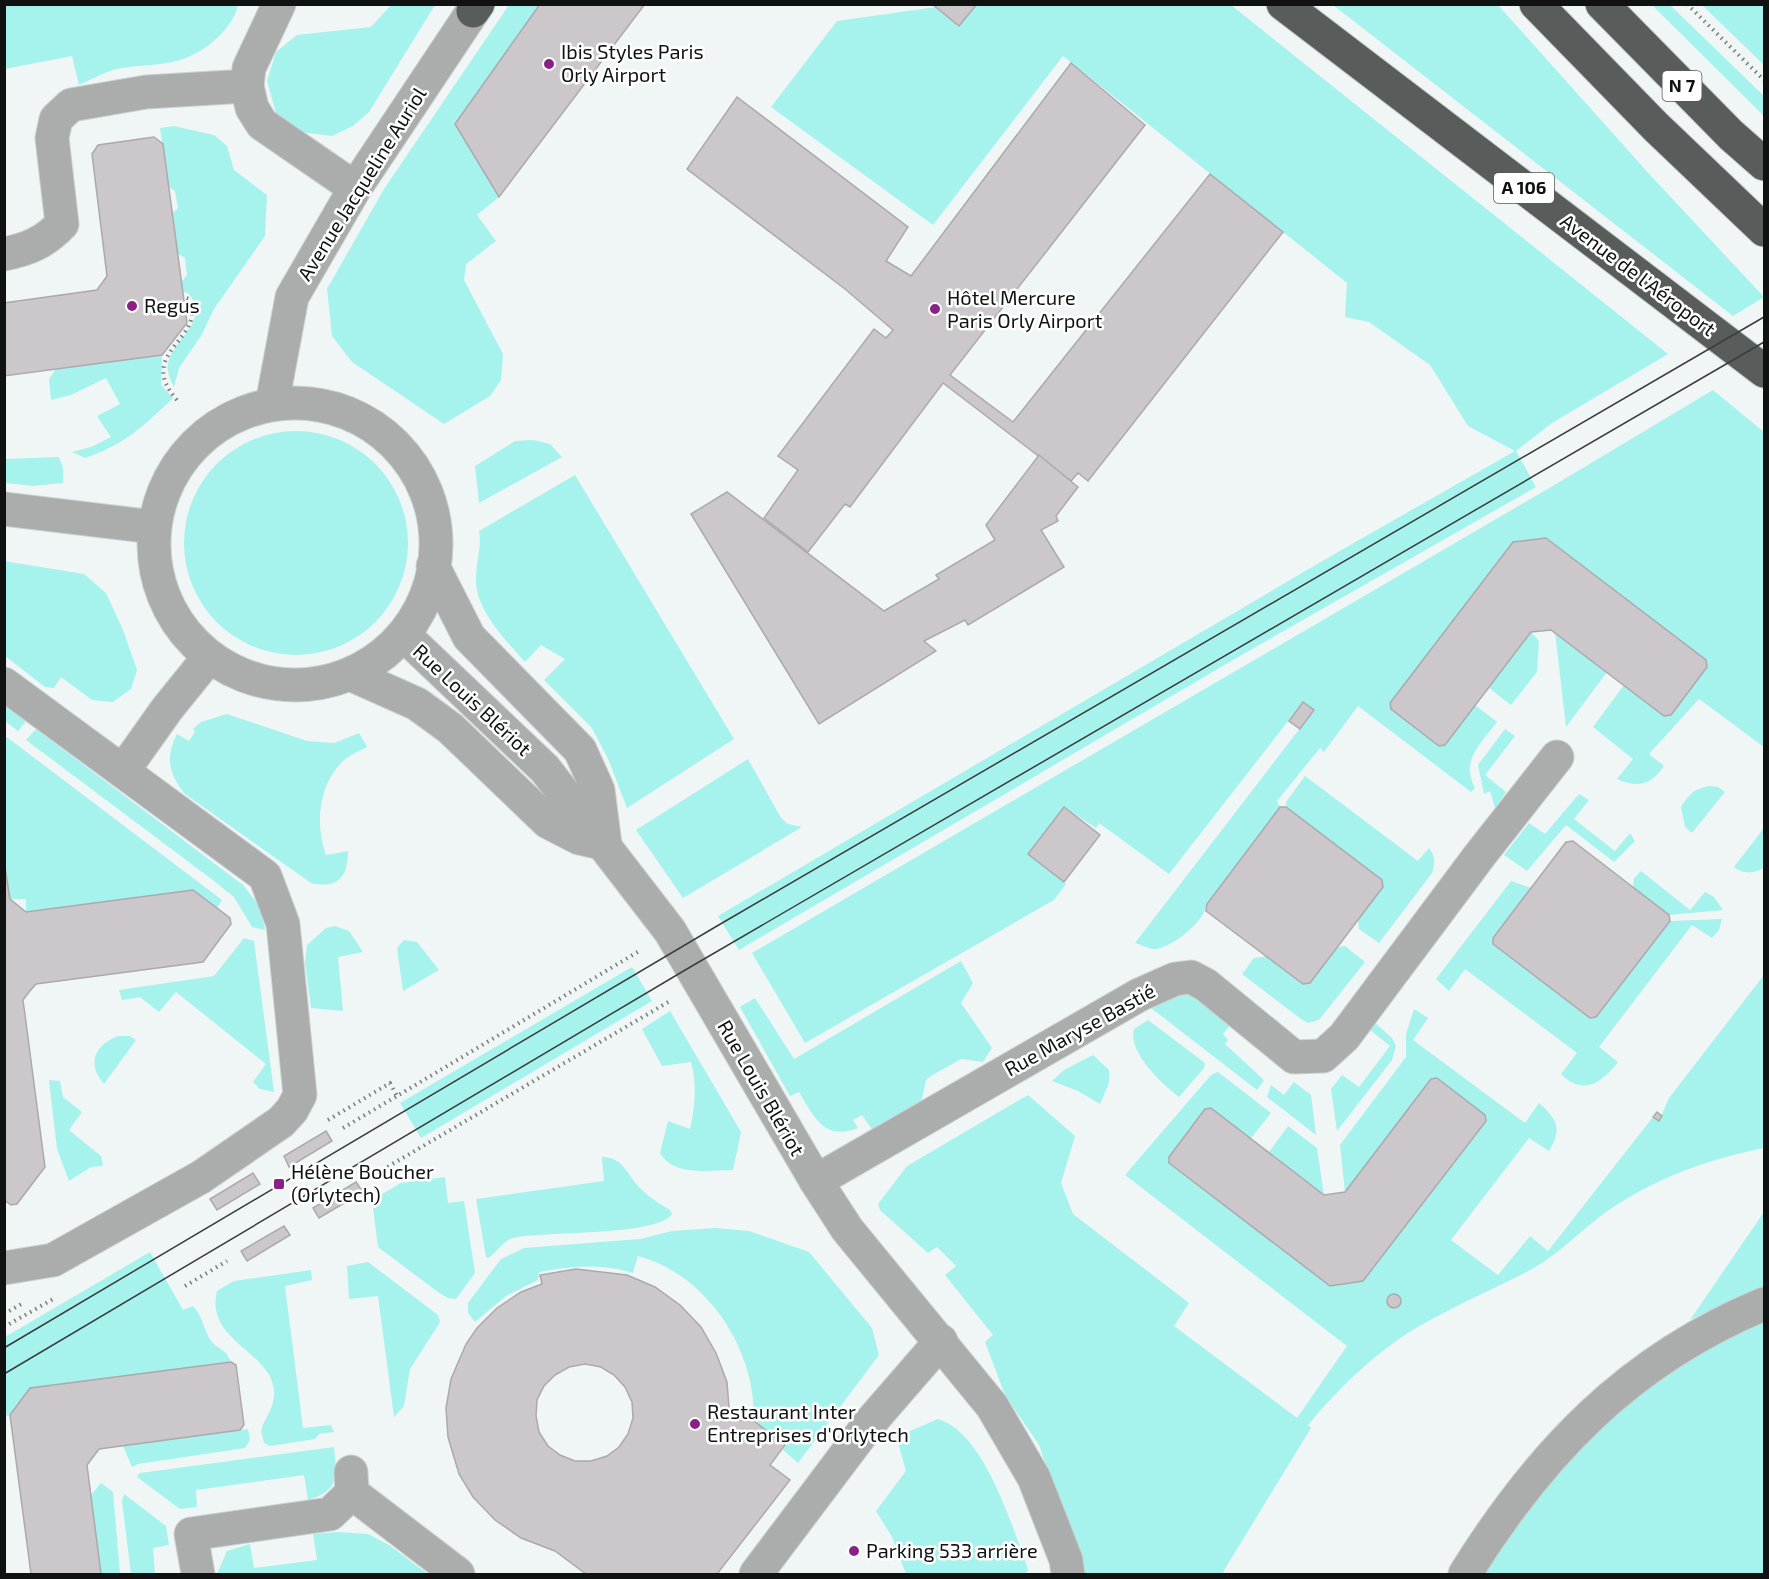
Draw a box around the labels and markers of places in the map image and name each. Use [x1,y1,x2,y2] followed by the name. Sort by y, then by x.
[561,39,704,86] place label: Ibis Styles Paris Orly Airport
[542,57,556,71] marker: Ibis Styles Paris Orly Airport
[947,285,1103,332] place label: Hôtel Mercure Paris Orly Airport
[144,293,200,317] place label: Regus
[125,299,139,313] marker: Regus
[928,302,942,316] marker: Hôtel Mercure Paris Orly Airport
[291,1159,434,1206] place label: Hélène Boucher (Orlytech)
[272,1177,286,1191] marker: Hélène Boucher (Orlytech)
[707,1399,909,1446] place label: Restaurant Inter Entreprises d'Orlytech
[688,1417,702,1431] marker: Restaurant Inter Entreprises d'Orlytech
[866,1538,1038,1562] place label: Parking 533 arrière
[847,1544,861,1558] marker: Parking 533 arrière

